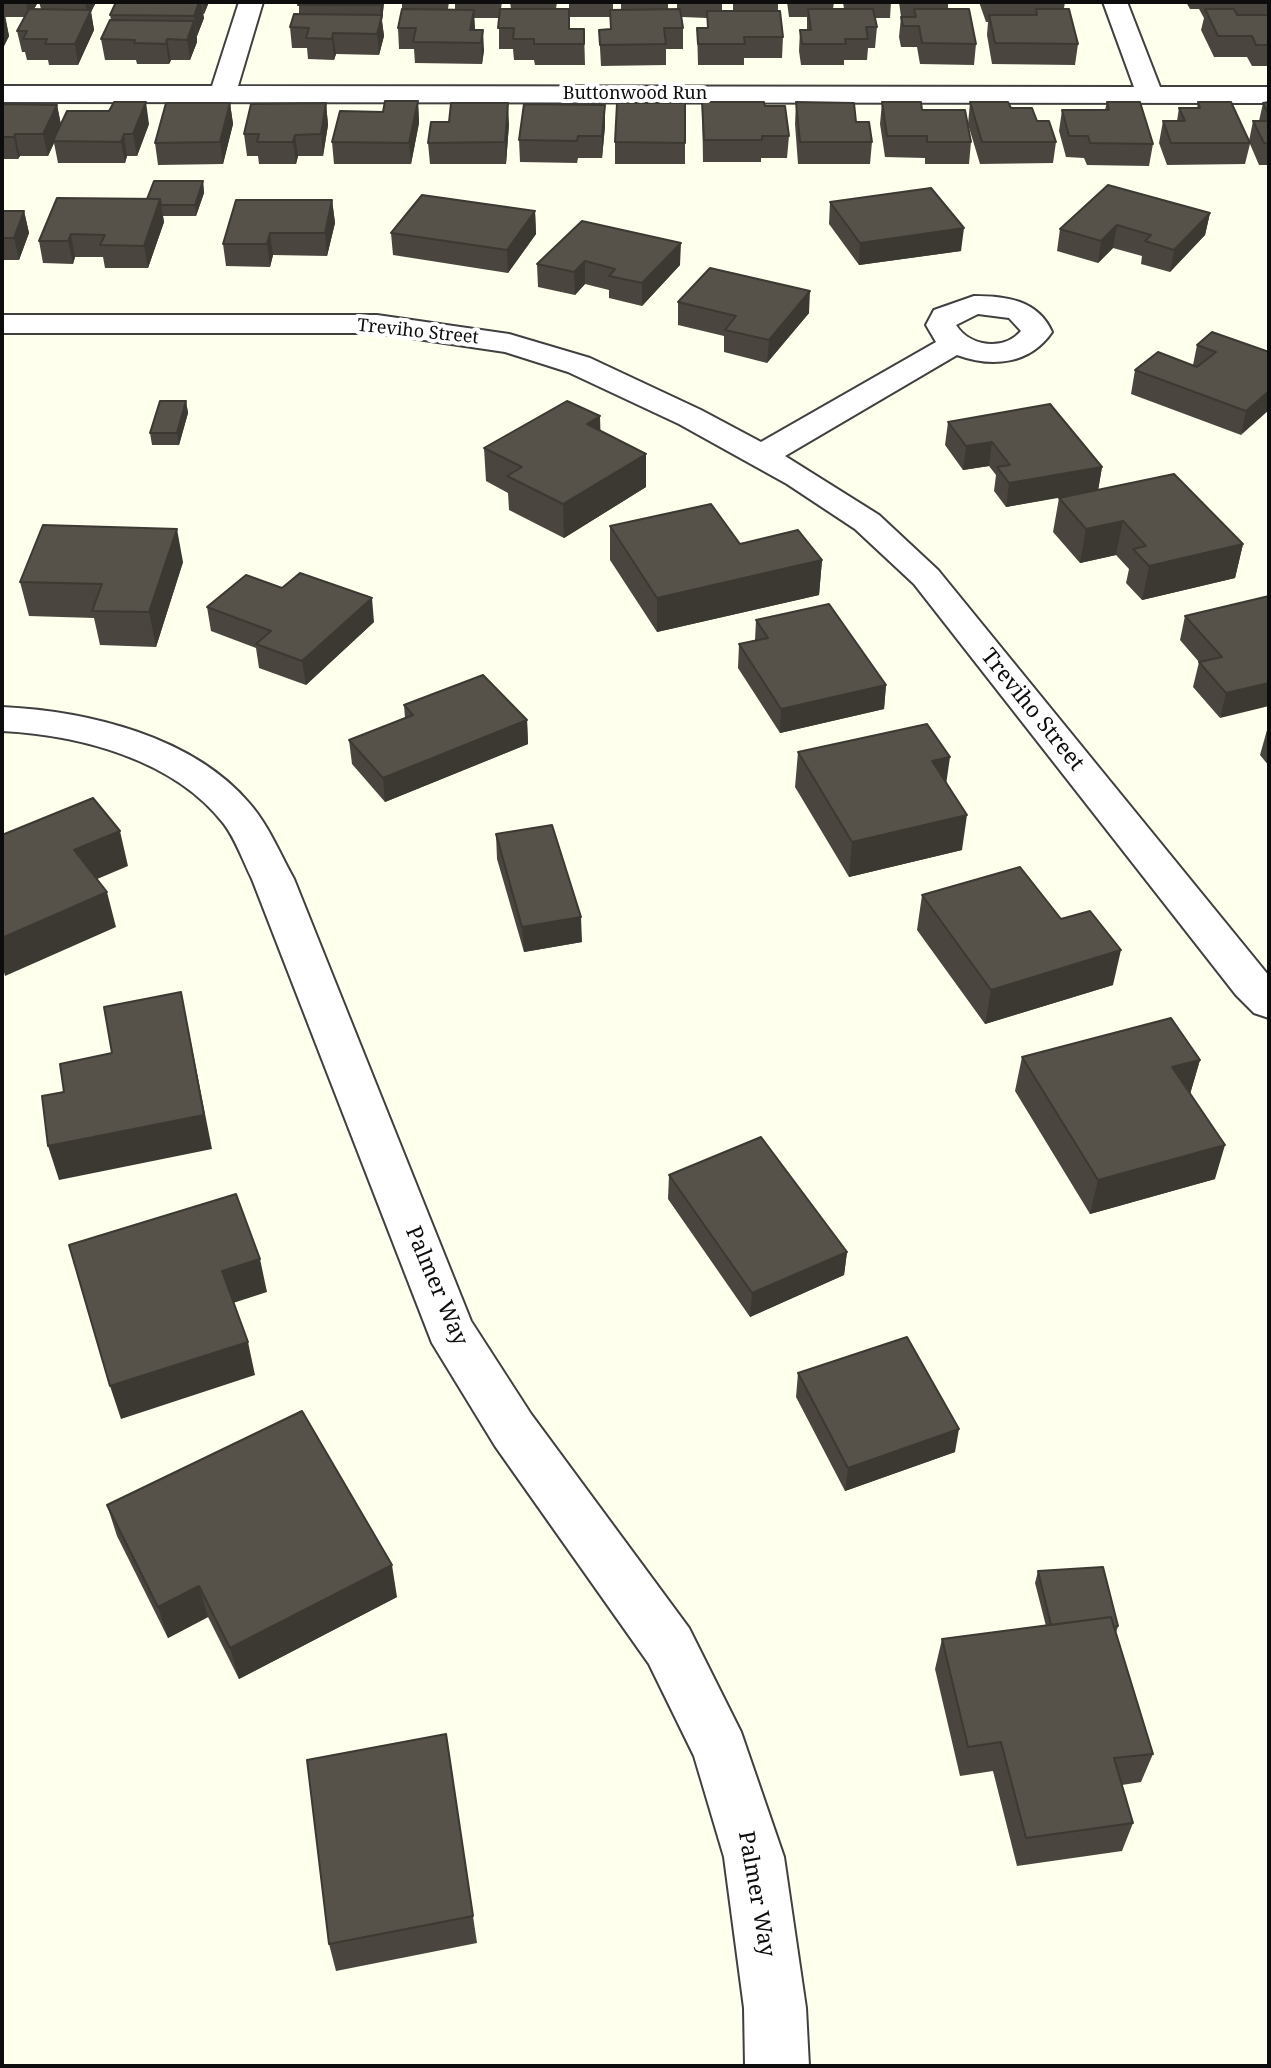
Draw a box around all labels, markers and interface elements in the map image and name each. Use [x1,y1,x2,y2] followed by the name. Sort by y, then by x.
[563,83,707,105] street label: Buttonwood Run
[356,315,480,349] street label: Treviho Street
[975,644,1089,776] street label: Treviho Street
[399,1222,473,1350] street label: Palmer Way
[732,1829,780,1959] street label: Palmer Way

